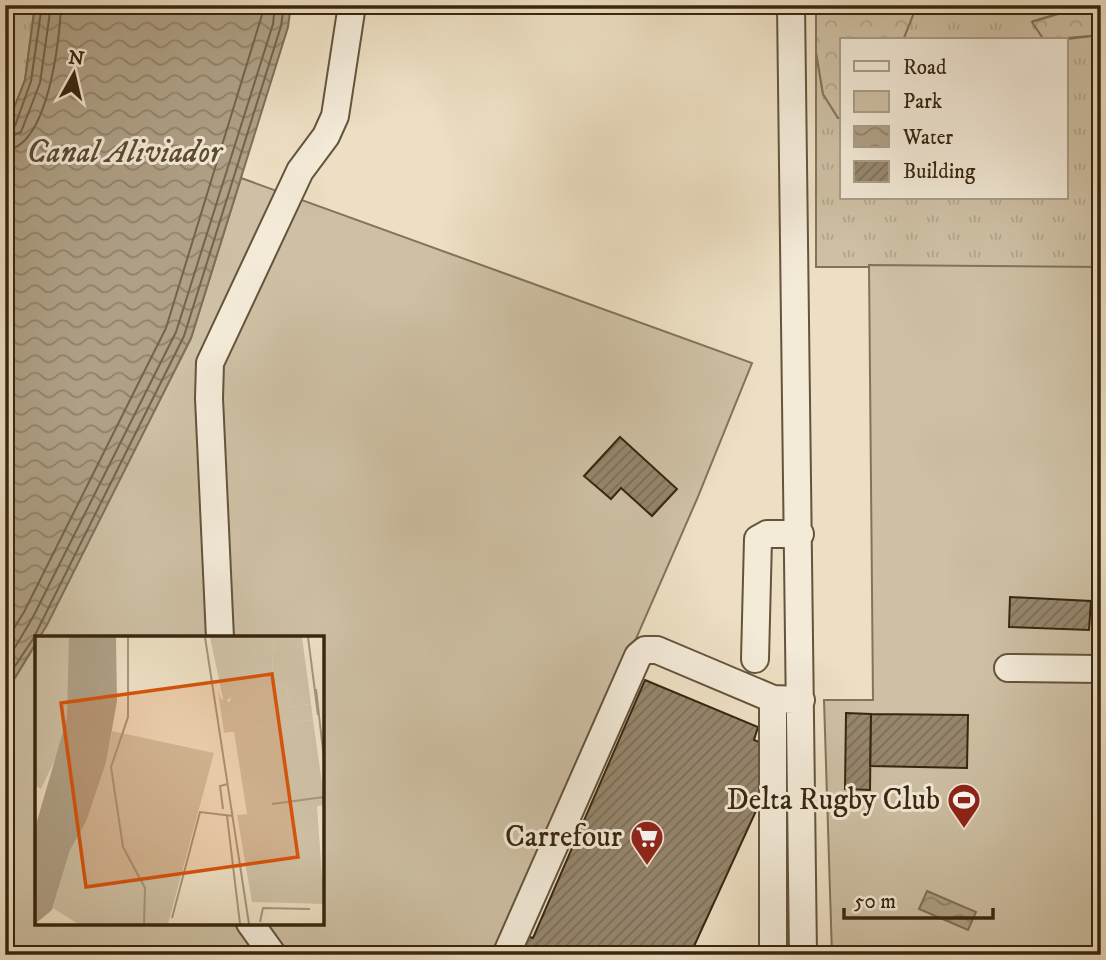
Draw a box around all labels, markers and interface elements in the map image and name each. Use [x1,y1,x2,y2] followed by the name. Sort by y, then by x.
[38,38,108,108] north arrow
[840,38,1068,200] legend
[67,46,86,71] text: N
[903,55,947,81] text: Road
[903,89,943,115] text: Park
[902,125,953,151] text: Water
[27,133,224,173] water label: Canal Aliviador
[903,159,976,185] text: Building
[35,636,324,925] inset map
[945,781,983,830] sports icon: Delta Rugby Club
[726,782,940,819] place label: Delta Rugby Club
[628,818,666,867] supermarket icon: Carrefour
[505,819,622,856] place label: Carrefour
[844,876,992,920] scale bar
[854,889,896,915] text: 50 m

